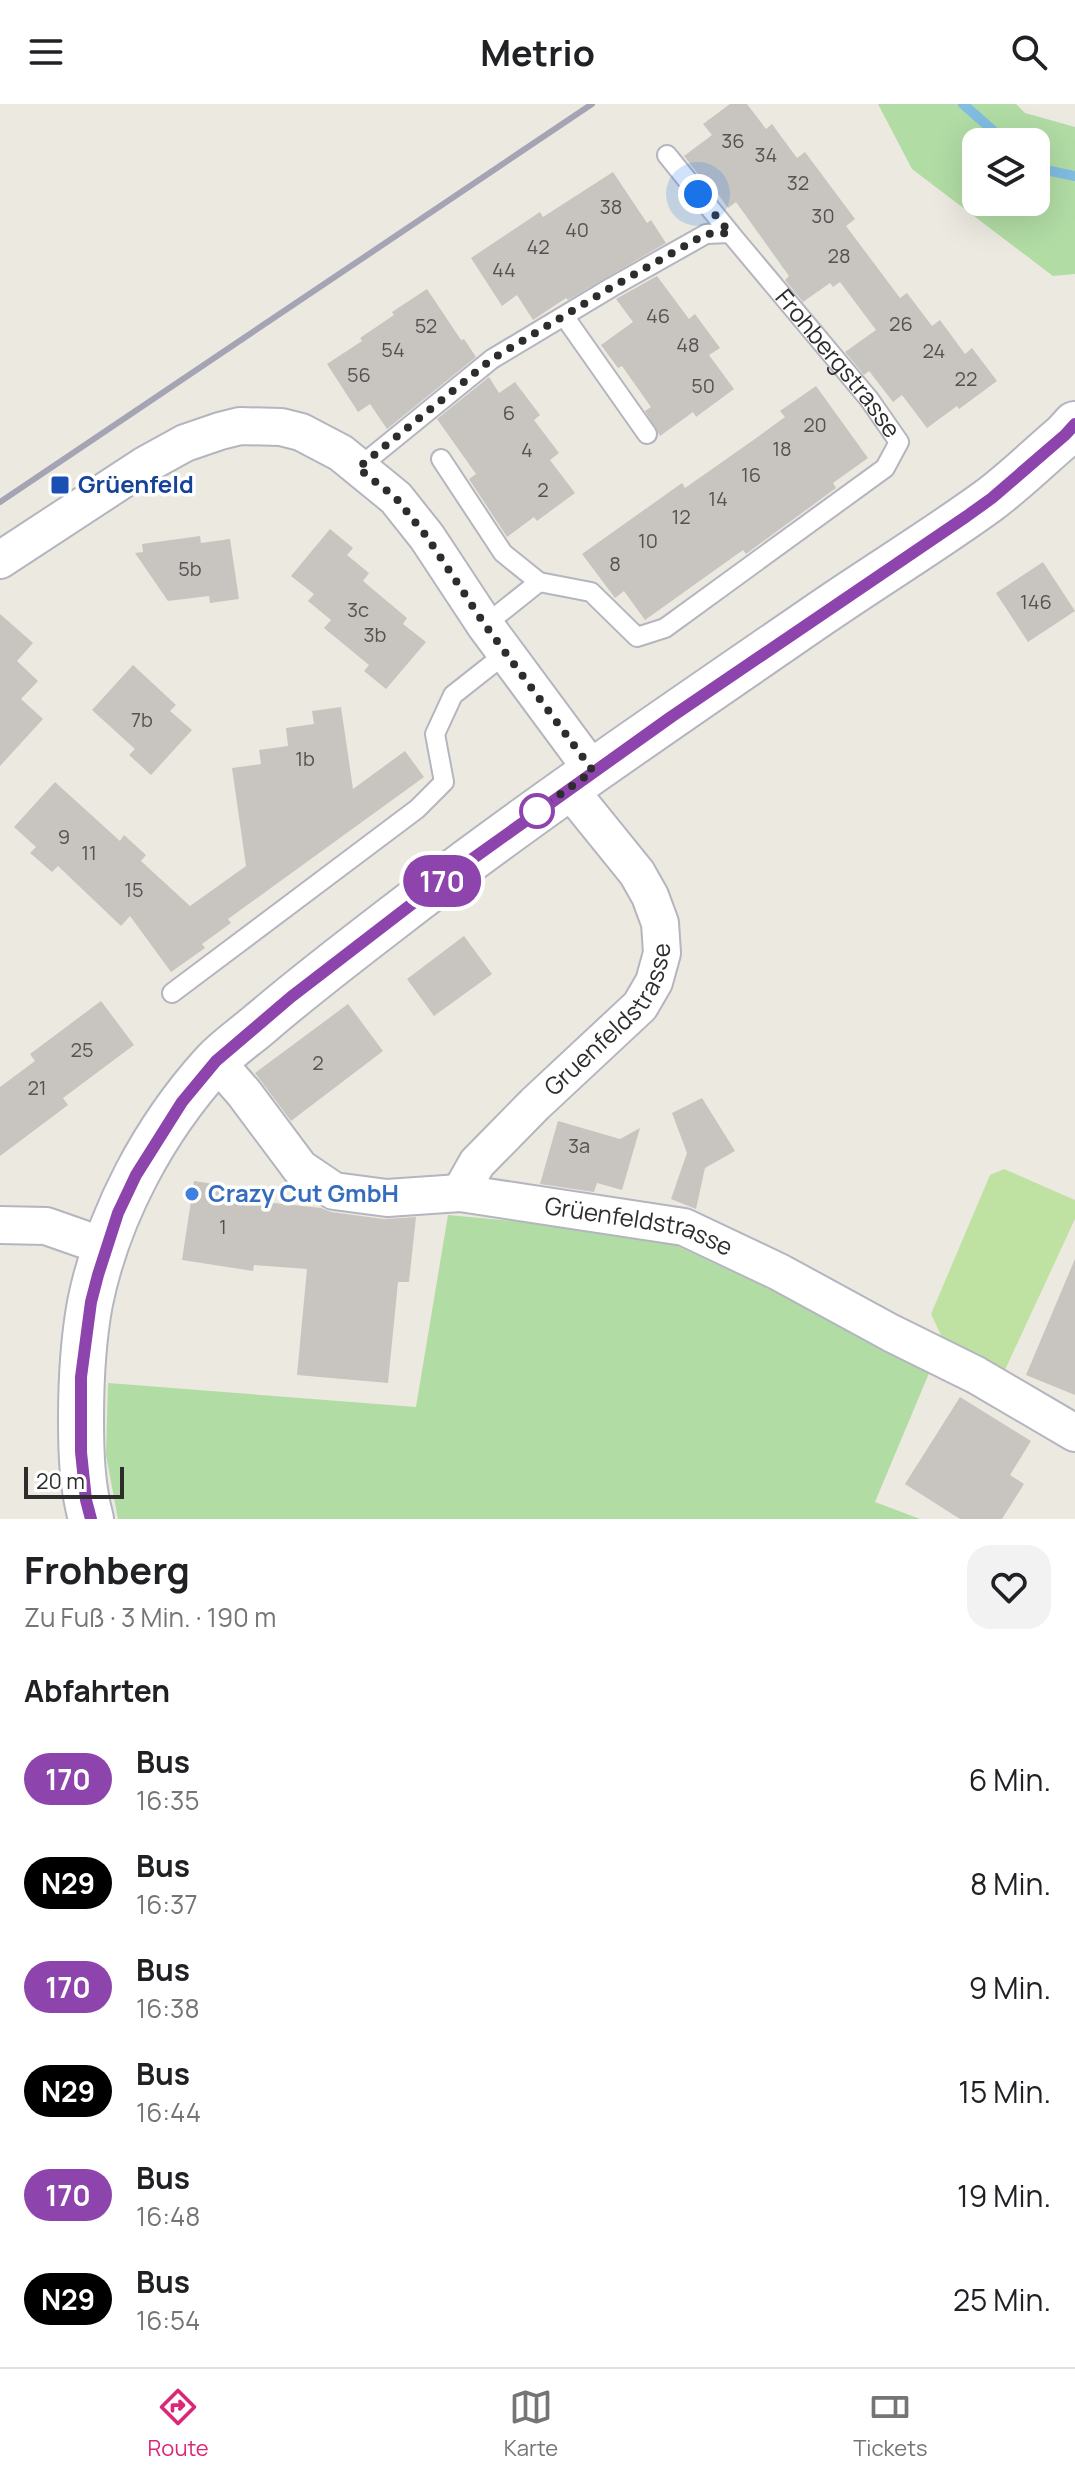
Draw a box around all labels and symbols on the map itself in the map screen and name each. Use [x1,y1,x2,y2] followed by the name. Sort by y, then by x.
[721,127,745,154] house number: 36
[755,141,777,168] house number: 34
[787,169,809,196] house number: 32
[678,174,718,214] your location
[600,193,622,220] house number: 38
[811,202,835,229] house number: 30
[565,216,589,243] house number: 40
[526,233,550,260] house number: 42
[827,242,851,269] house number: 28
[492,256,516,283] house number: 44
[769,281,909,444] street label: Frohbergstrasse
[646,302,670,329] house number: 46
[889,310,913,337] house number: 26
[415,312,437,339] house number: 52
[676,331,700,358] house number: 48
[381,336,405,363] house number: 54
[923,337,945,364] house number: 24
[347,361,371,388] house number: 56
[955,365,977,392] house number: 22
[691,372,715,399] house number: 50
[503,399,515,426] house number: 6
[803,411,827,438] house number: 20
[772,435,792,462] house number: 18
[521,436,533,463] house number: 4
[741,461,761,488] house number: 16
[78,467,194,500] place label: Grüenfeld
[49,474,71,496] marker: Grüenfeld
[537,476,549,503] house number: 2
[708,485,728,512] house number: 14
[671,503,691,530] house number: 12
[638,527,658,554] house number: 10
[609,550,621,577] house number: 8
[178,555,202,582] house number: 5b
[1020,588,1052,615] house number: 146
[347,596,369,623] house number: 3c
[364,621,387,648] house number: 3b
[131,706,153,733] house number: 7b
[295,745,315,772] house number: 1b
[520,794,554,828] unlabelled marker
[58,823,70,850] house number: 9
[81,839,97,866] house number: 11
[396,855,488,907] line badge: 170
[124,876,144,903] house number: 15
[536,942,677,1102] street label: Gruenfeldstrasse
[71,1036,93,1063] house number: 25
[312,1049,324,1076] house number: 2
[27,1074,47,1101] house number: 21
[568,1132,590,1159] house number: 3a
[208,1176,399,1209] place label: Crazy Cut GmbH
[183,1185,201,1203] marker: Crazy Cut GmbH
[543,1188,739,1263] street label: Grüenfeldstrasse
[219,1213,227,1240] house number: 1
[24,1463,124,1499] scale bar

